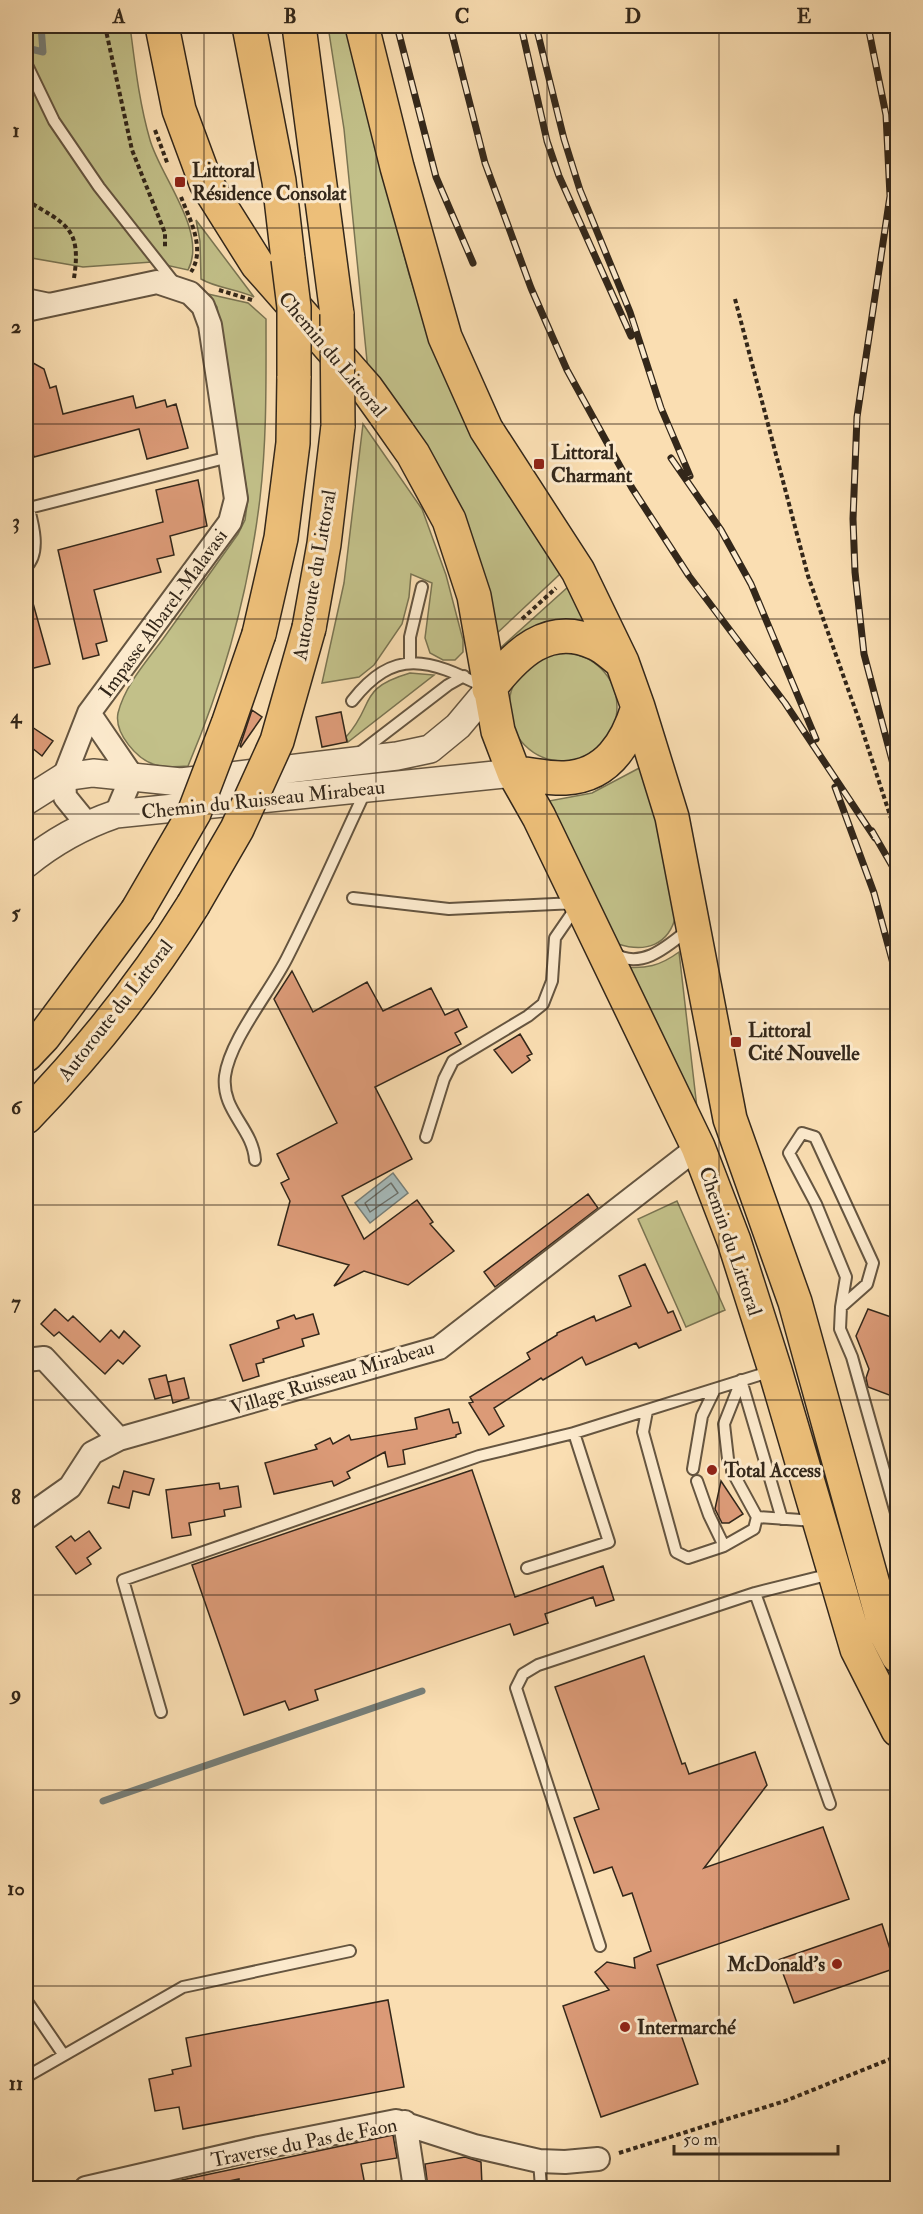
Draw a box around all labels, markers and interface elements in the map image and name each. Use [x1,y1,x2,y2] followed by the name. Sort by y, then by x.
[112,4,126,29] text: A
[283,4,297,29] text: B
[455,4,469,29] text: C
[625,4,641,29] text: D
[797,4,812,29] text: E
[12,118,20,143] text: 1
[192,158,347,206] place label: Littoral Résidence Consolat
[173,175,187,189] marker: Littoral Résidence Consolat
[273,286,392,422] street label: Chemin du Littoral
[11,314,21,339] text: 2
[551,440,633,488] place label: Littoral Charmant
[532,457,546,471] marker: Littoral Charmant
[287,488,342,663] street label: Autoroute du Littoral
[12,509,20,534] text: 3
[94,524,234,703] street label: Impasse Albarel-Malavasi
[10,704,23,729] text: 4
[140,774,386,825] street label: Chemin du Ruisseau Mirabeau
[12,900,22,925] text: 5
[52,935,178,1087] street label: Autoroute du Littoral
[748,1018,860,1066] place label: Littoral Cité Nouvelle
[729,1035,743,1049] marker: Littoral Cité Nouvelle
[11,1095,23,1120] text: 6
[693,1163,768,1319] street label: Chemin du Littoral
[11,1290,21,1315] text: 7
[227,1335,437,1420] street label: Village Ruisseau Mirabeau
[723,1458,821,1483] place label: Total Access
[705,1463,719,1477] marker: Total Access
[11,1485,21,1510] text: 8
[9,1681,21,1706] text: 9
[7,1876,25,1901] text: 10
[726,1952,825,1977] place label: McDonald's
[830,1957,844,1971] marker: McDonald's
[637,2015,736,2040] place label: Intermarché
[618,2020,632,2034] marker: Intermarché
[9,2071,23,2096] text: 11
[209,2112,399,2173] street label: Traverse du Pas de Faon
[674,2118,838,2156] scale bar
[683,2128,718,2151] text: 50 m

